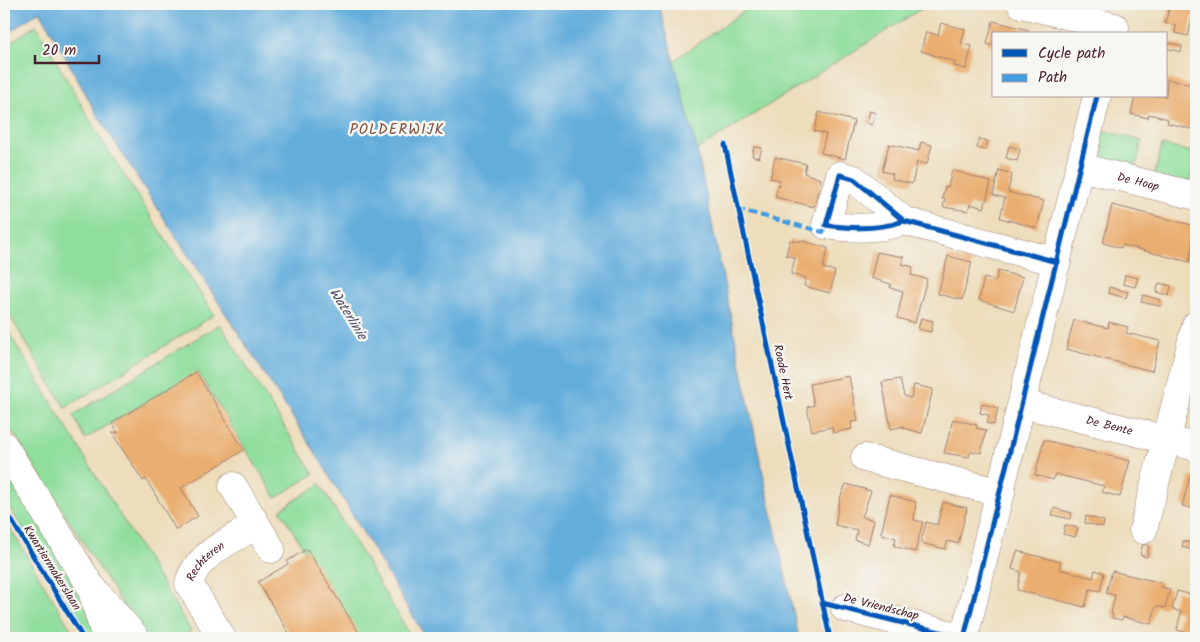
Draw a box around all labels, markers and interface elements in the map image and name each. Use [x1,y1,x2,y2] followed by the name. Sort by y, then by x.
[35,32,99,64] scale bar
[992,32,1168,98] legend
[42,39,76,63] text: 20 m
[1038,42,1105,66] text: Cycle path
[1038,66,1067,90] text: Path
[349,118,445,142] district label: POLDERWIJK
[1115,167,1161,196] street label: De Hoop
[323,284,374,346] water label: Waterlinie
[768,343,798,402] street label: Roode Hert
[1084,411,1135,441] street label: De Bente
[18,522,86,614] street label: Kwartiermakerslaan
[181,536,228,584] street label: Rechteren
[841,588,921,626] street label: De Vriendschap

